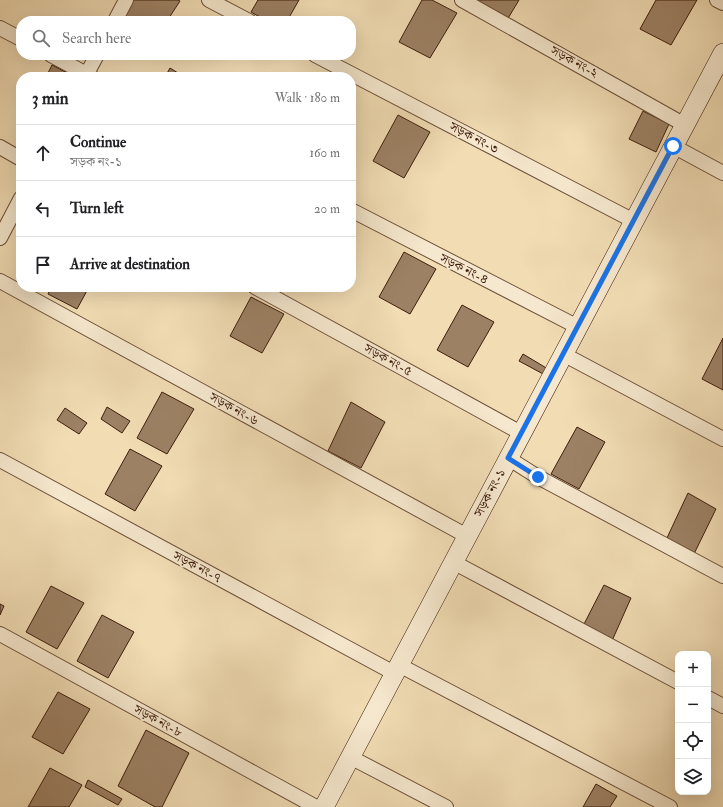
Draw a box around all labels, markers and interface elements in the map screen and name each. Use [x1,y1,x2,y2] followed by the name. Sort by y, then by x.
[16,16,356,60] search box
[30,27,52,49] icon: search
[62,29,131,48] text: Search here
[547,42,601,82] street label: সড়ক নং-২
[32,88,69,109] text: 3 min
[275,90,340,106] text: Walk · 180 m
[446,118,501,158] street label: সড়ক নং-৩
[70,133,126,152] text: Continue
[664,137,682,155] route start
[32,142,54,164] icon: ahead
[309,145,340,161] text: 160 m
[70,154,122,170] text: সড়ক নং-১
[32,198,54,220] icon: left
[70,199,124,218] text: Turn left
[314,201,340,217] text: 20 m
[436,249,491,288] street label: সড়ক নং-৪
[32,254,54,276] icon: arrive
[70,255,190,274] text: Arrive at destination
[360,340,415,380] street label: সড়ক নং-৫
[206,388,261,429] street label: সড়ক নং-৬
[470,466,509,521] street label: সড়ক নং-১
[529,468,547,486] route end
[169,547,224,586] street label: সড়ক নং-৭
[675,651,711,795] map controls
[675,651,711,687] button: +
[675,687,711,723] button: −
[130,701,185,741] street label: সড়ক নং-৮
[675,723,711,759] button: locate
[675,759,711,795] button: layers

